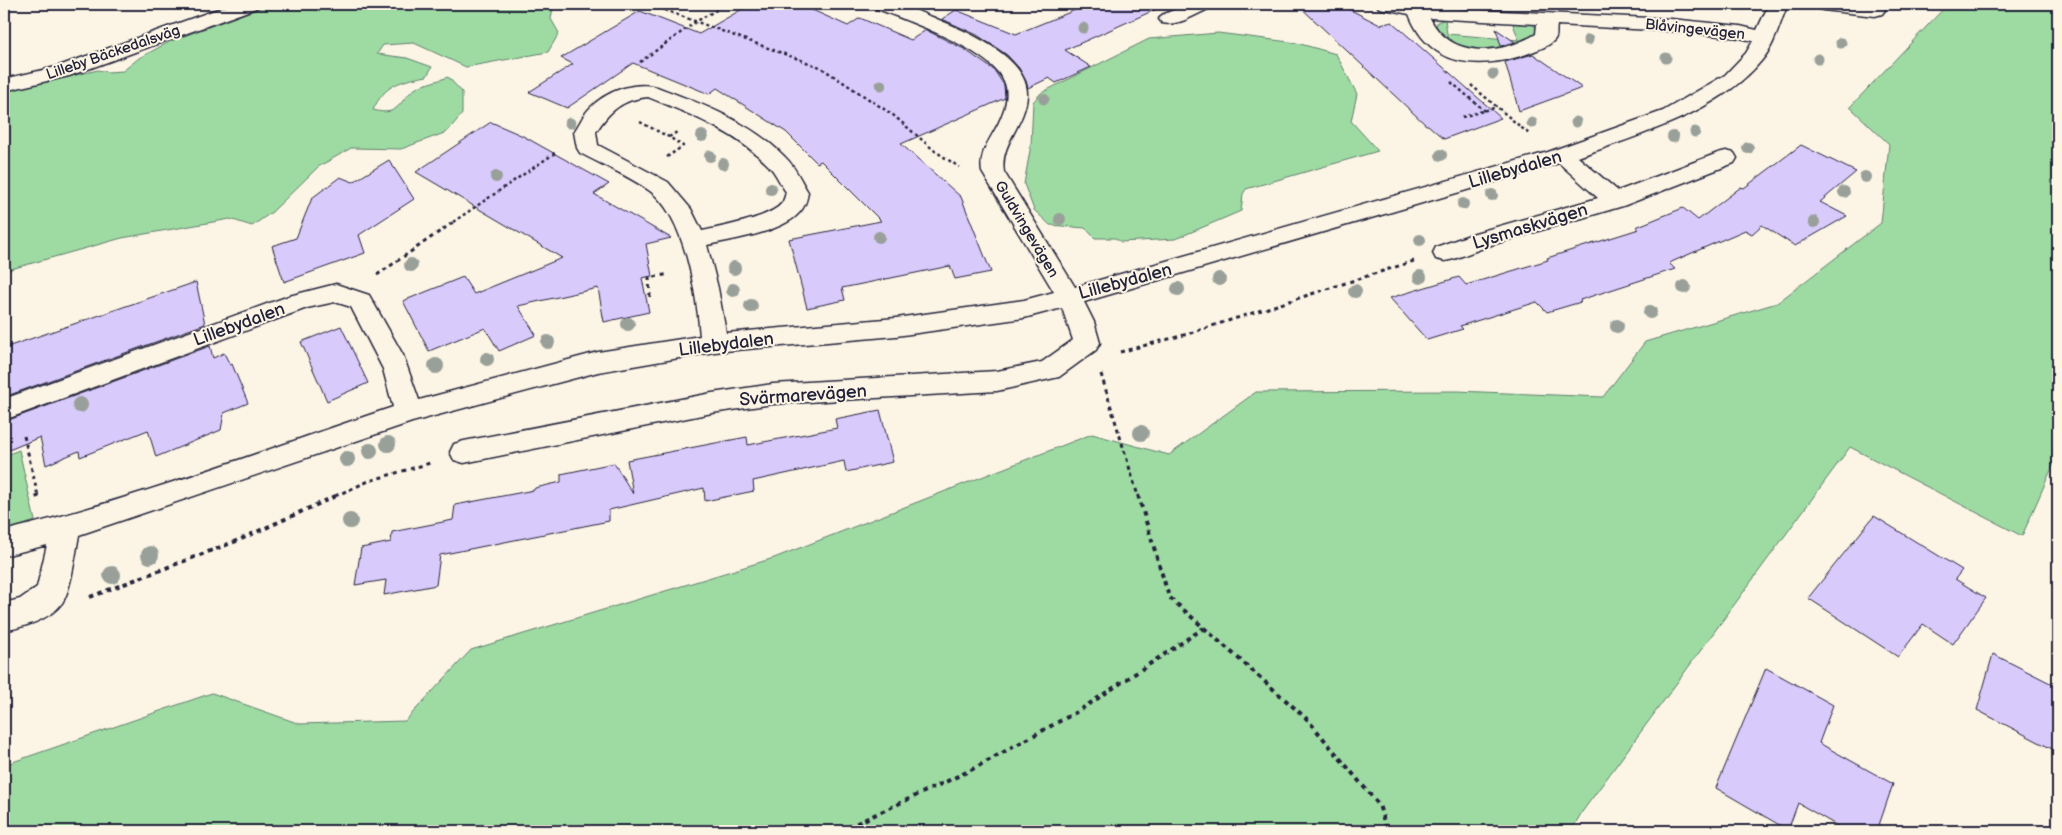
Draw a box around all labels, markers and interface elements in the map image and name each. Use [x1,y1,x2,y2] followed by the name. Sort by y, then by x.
[1644,15,1746,44] street label: Blåvingevägen
[44,21,183,84] street label: Lilleby Bäckedalsväg
[1466,146,1564,193] street label: Lillebydalen
[990,177,1063,281] street label: Guldvingevägen
[1470,199,1590,254] street label: Lysmaskvägen
[1076,259,1174,304] street label: Lillebydalen
[191,298,288,351] street label: Lillebydalen
[677,328,775,361] street label: Lillebydalen
[739,381,867,410] street label: Svärmarevägen

